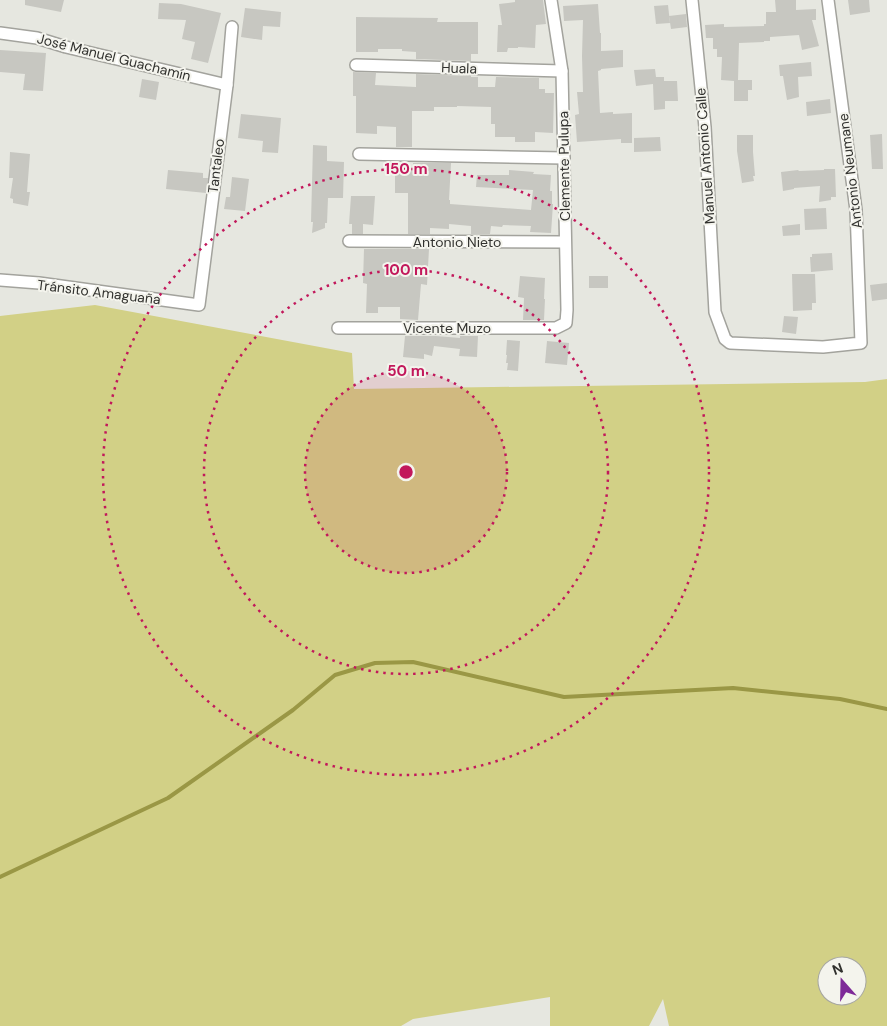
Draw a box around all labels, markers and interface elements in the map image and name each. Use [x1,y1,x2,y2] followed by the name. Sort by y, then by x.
[35,29,193,85] street label: José Manuel Guachamín
[441,58,477,78] street label: Huala
[691,87,719,225] street label: Manuel Antonio Calle
[554,111,574,221] street label: Clemente Pulupa
[834,112,866,230] street label: Antonio Neumane
[204,138,228,194] street label: Tantaleo
[385,159,428,179] text: 150 m
[413,233,501,251] street label: Antonio Nieto
[384,260,428,280] text: 100 m
[36,276,162,308] street label: Tránsito Amaguaña
[403,319,491,337] street label: Vicente Muzo
[387,361,425,381] text: 50 m
[397,463,415,481] centre of rings
[817,956,867,1006] north arrow
[830,959,845,979] text: N

